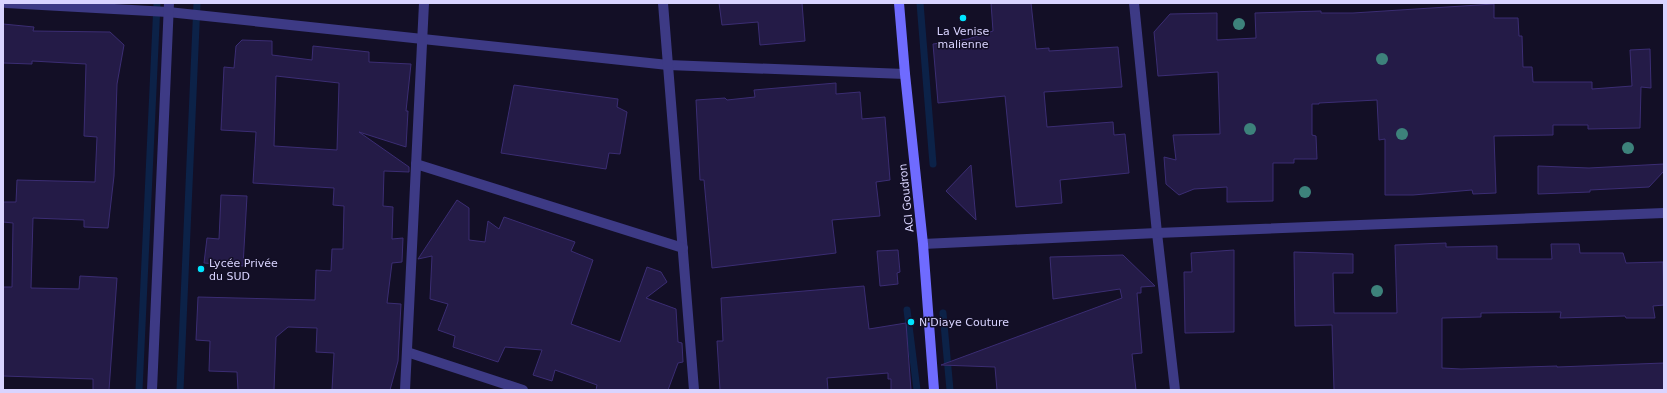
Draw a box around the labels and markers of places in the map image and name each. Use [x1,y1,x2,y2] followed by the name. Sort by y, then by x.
[958,13,968,23] marker: La Venise malienne
[937,25,989,51] place label: La Venise malienne
[209,257,278,283] place label: Lycée Privée du SUD
[196,264,206,274] marker: Lycée Privée du SUD
[919,316,1009,329] place label: N'Diaye Couture
[906,317,916,327] marker: N'Diaye Couture

